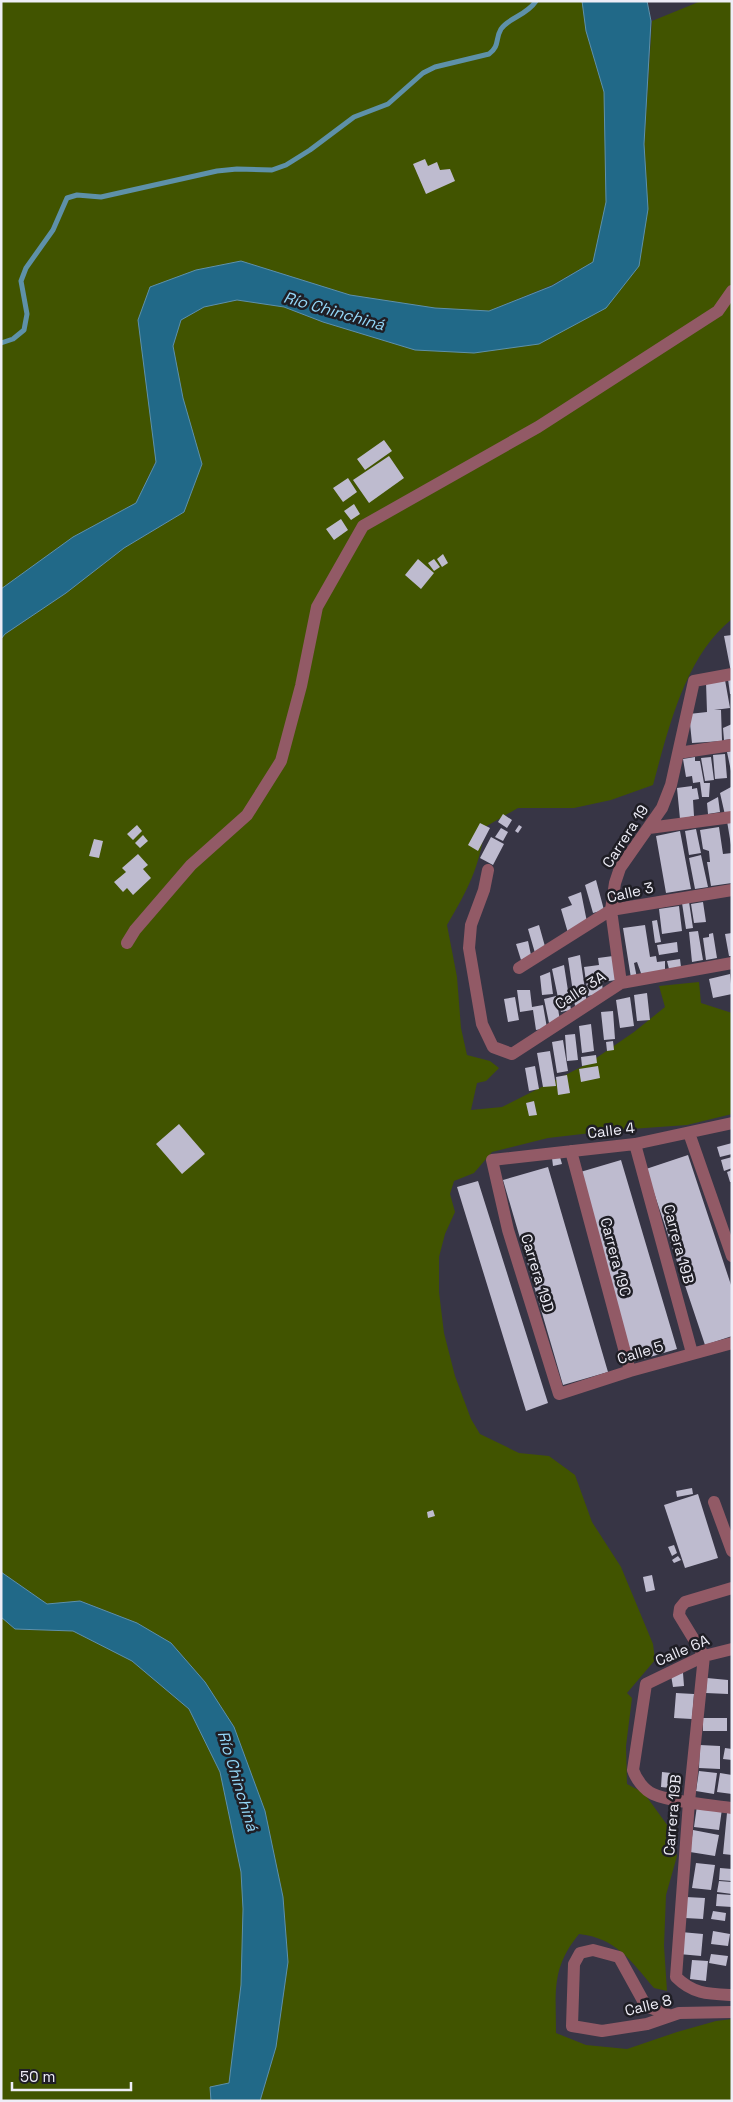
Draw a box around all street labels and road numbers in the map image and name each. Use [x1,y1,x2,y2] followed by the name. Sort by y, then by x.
[598,801,652,871] street label: Carrera 19
[605,877,655,907] street label: Calle 3
[551,966,609,1013] street label: Calle 3A
[586,1118,636,1142] street label: Calle 4
[659,1202,699,1286] street label: Carrera 19B
[596,1215,636,1299] street label: Carrera 19C
[517,1231,559,1315] street label: Carrera 19D
[615,1336,665,1368] street label: Calle 5
[652,1630,712,1670] street label: Calle 6A
[659,1774,685,1856] street label: Carrera 19B
[623,1990,673,2020] street label: Calle 8

